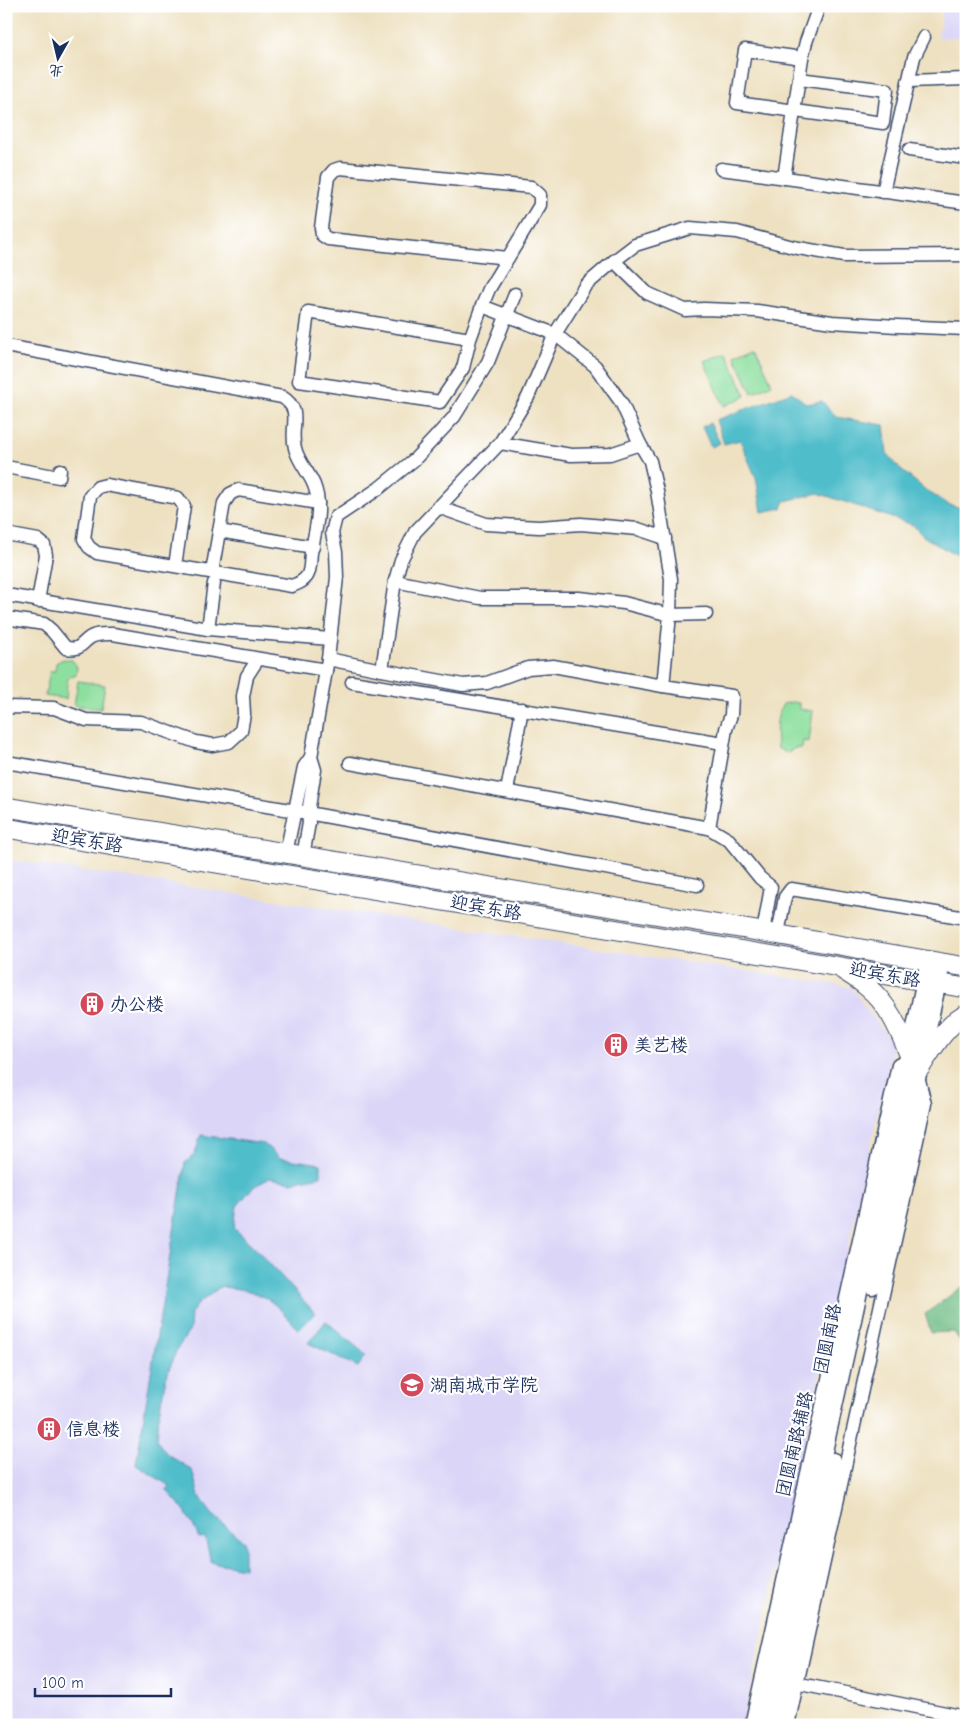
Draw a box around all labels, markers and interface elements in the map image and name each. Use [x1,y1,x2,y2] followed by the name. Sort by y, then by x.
[32,32,82,82] north arrow
[48,61,64,80] text: 北
[50,825,124,857] street label: 迎宾东路
[449,891,523,925] street label: 迎宾东路
[848,958,922,992] street label: 迎宾东路
[79,991,105,1017] building icon: 办公楼
[110,994,164,1015] place label: 办公楼
[603,1032,629,1058] building icon: 美艺楼
[634,1035,688,1056] place label: 美艺楼
[810,1302,846,1376] street label: 团圆南路
[399,1372,425,1398] school or university icon: 湖南城市学院
[430,1375,538,1396] place label: 湖南城市学院
[773,1389,817,1499] street label: 团圆南路辅路
[36,1416,62,1442] building icon: 信息楼
[66,1419,120,1440] place label: 信息楼
[35,1666,171,1698] scale bar
[42,1674,84,1692] text: 100 m

